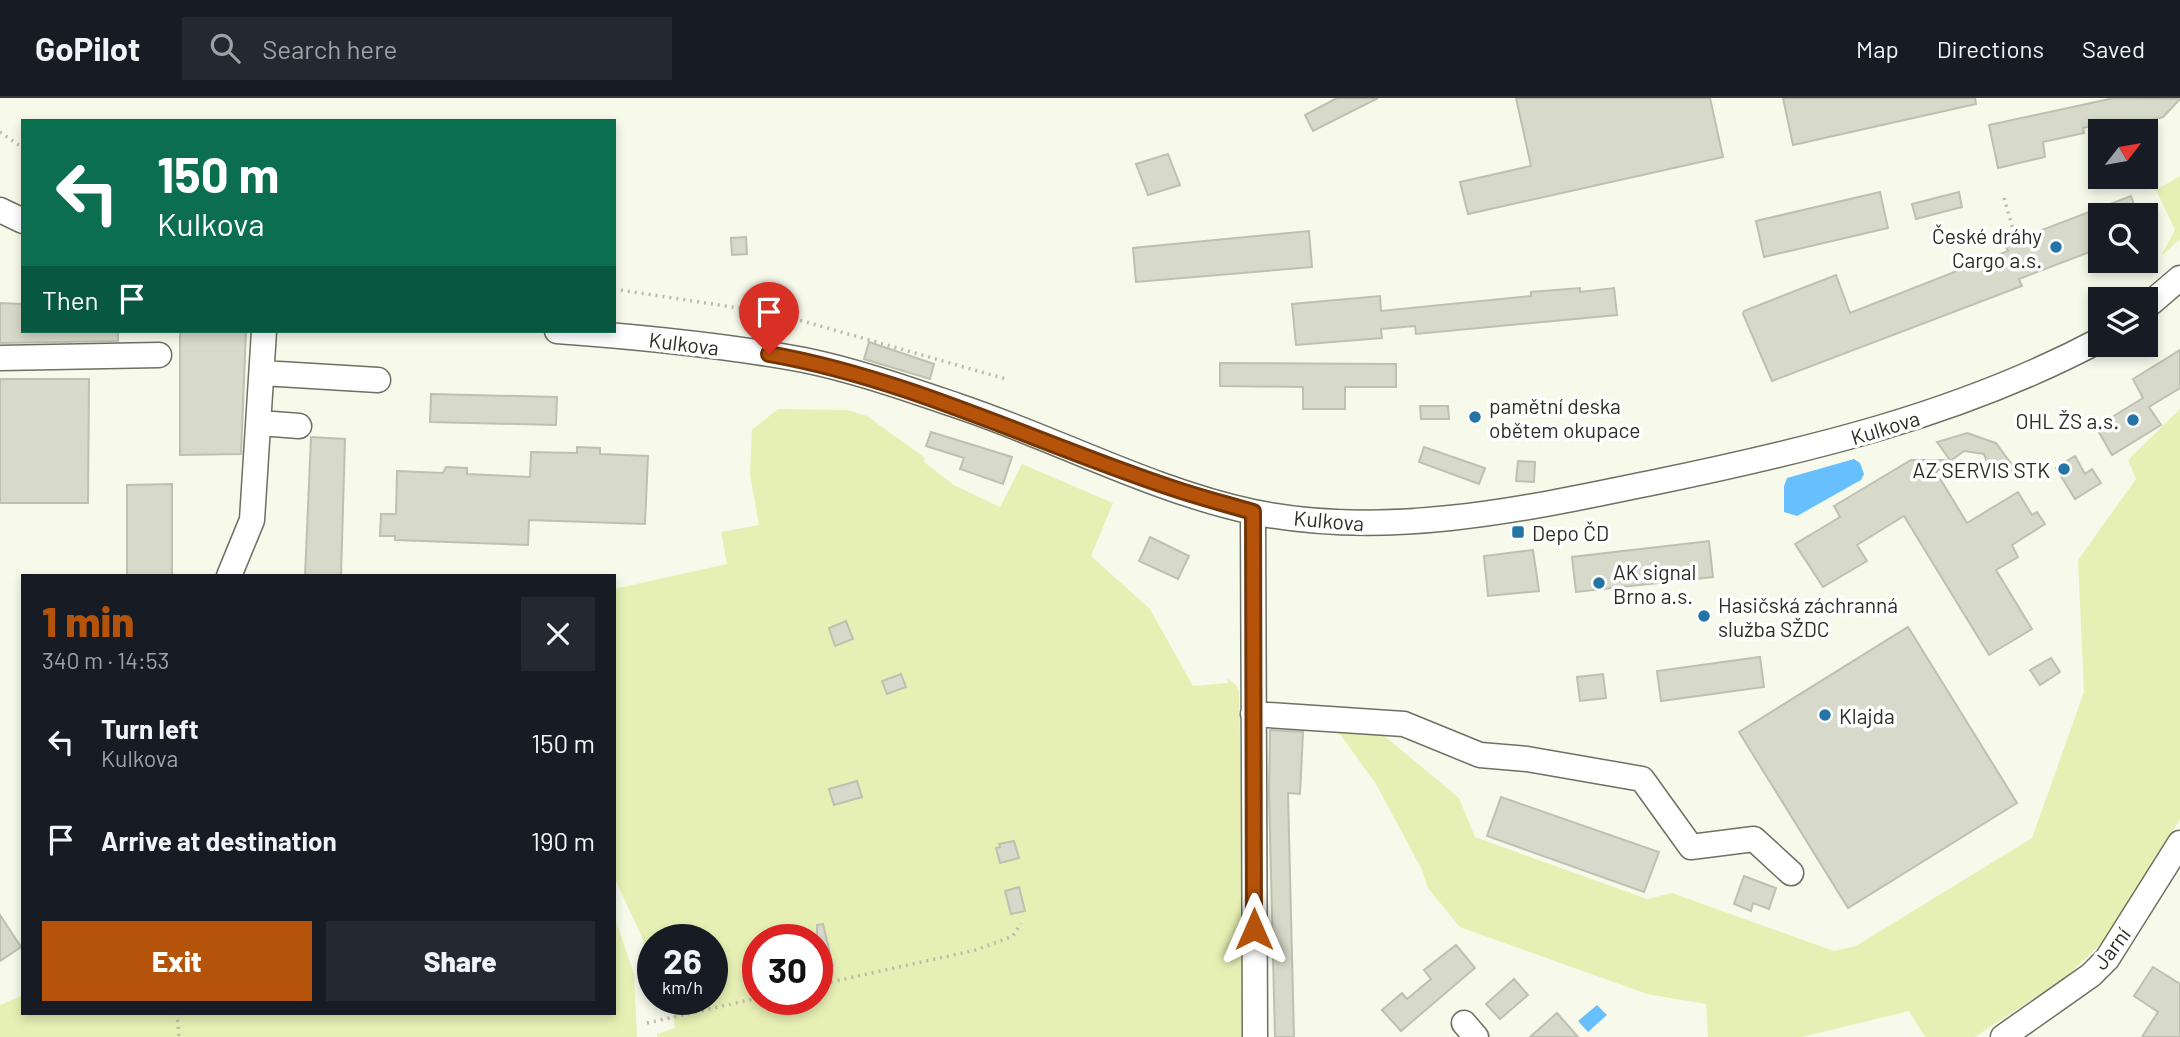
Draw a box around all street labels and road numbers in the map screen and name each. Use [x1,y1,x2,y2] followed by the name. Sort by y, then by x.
[647,326,721,360] street label: Kulkova
[1848,405,1922,449] street label: Kulkova
[1293,504,1365,536] street label: Kulkova
[2087,922,2135,974] street label: Jarní

